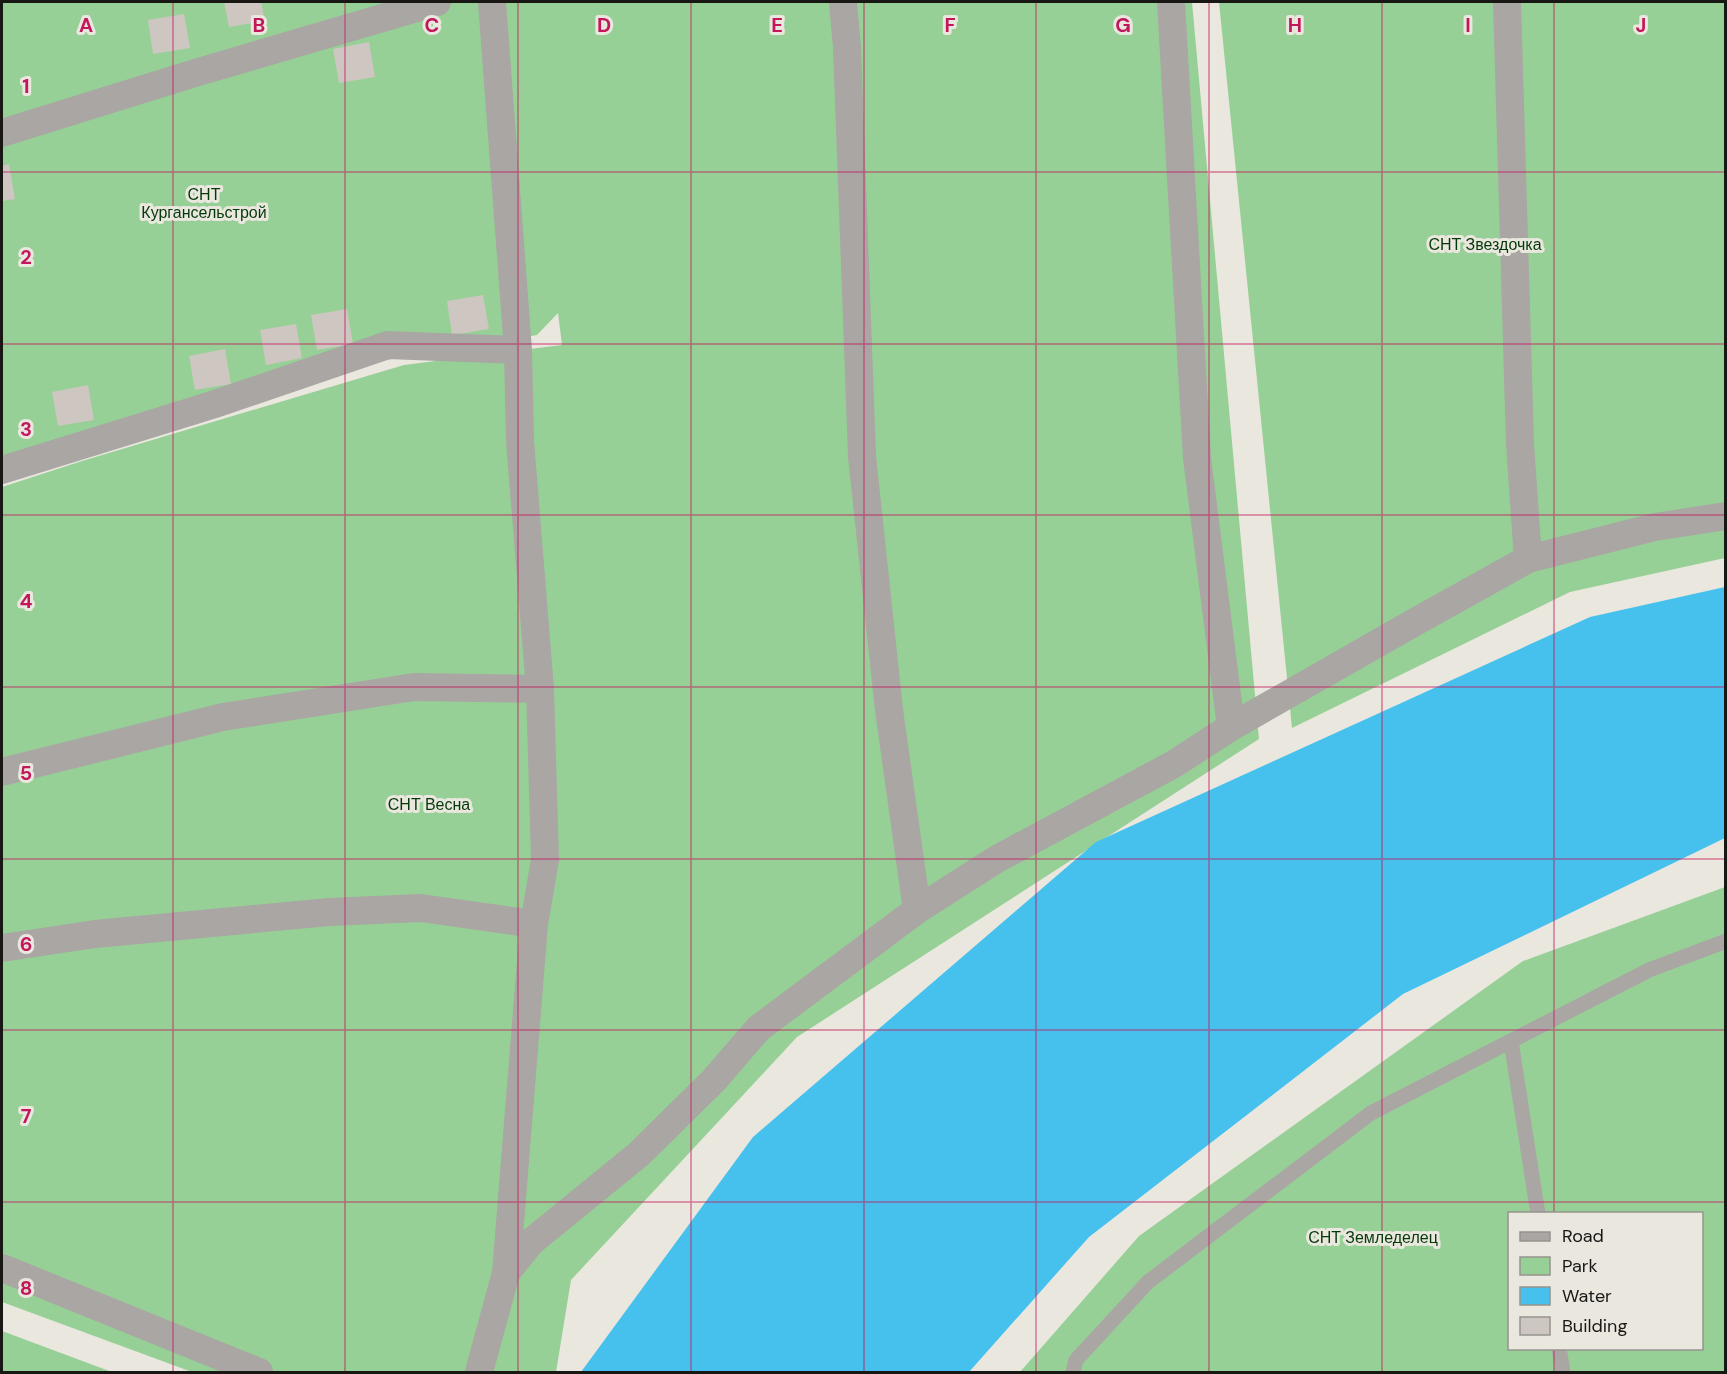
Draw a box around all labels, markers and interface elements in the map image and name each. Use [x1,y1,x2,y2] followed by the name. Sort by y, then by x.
[79,12,93,38] text: A
[253,12,265,38] text: B
[425,12,439,38] text: C
[597,12,611,38] text: D
[771,12,783,38] text: E
[944,12,956,38] text: F
[1115,12,1131,38] text: G
[1288,12,1302,38] text: H
[1465,12,1471,38] text: I
[1636,12,1646,38] text: J
[22,73,30,99] text: 1
[141,184,267,223] park label: СНТ Кургансельстрой
[1428,234,1542,255] park label: СНТ Звездочка
[20,244,32,270] text: 2
[20,416,32,442] text: 3
[20,588,33,614] text: 4
[20,760,32,786] text: 5
[388,794,470,815] park label: СНТ Весна
[20,931,32,957] text: 6
[21,1103,32,1129] text: 7
[1508,1212,1703,1350] legend
[1562,1224,1604,1248] text: Road
[1308,1227,1438,1248] park label: СНТ Земледелец
[1562,1254,1598,1278] text: Park
[20,1275,32,1301] text: 8
[1562,1284,1612,1308] text: Water
[1562,1314,1627,1338] text: Building

